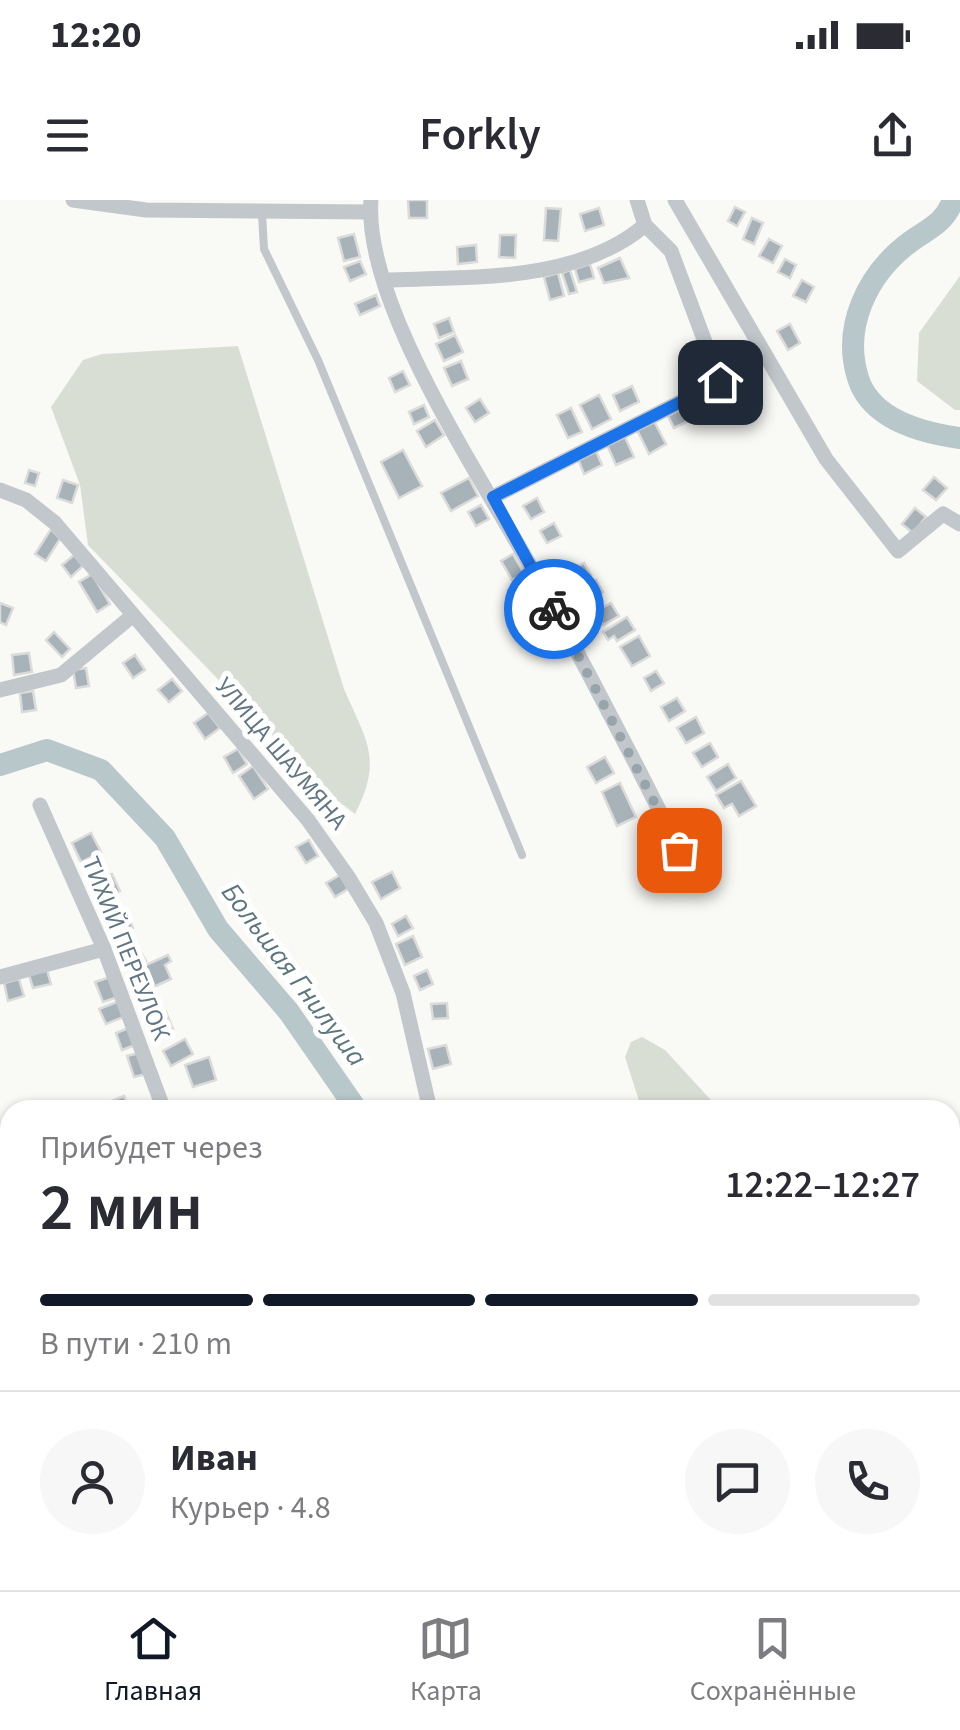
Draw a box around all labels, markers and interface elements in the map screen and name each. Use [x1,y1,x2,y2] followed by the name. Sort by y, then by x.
[50,8,142,62] text: 12:20
[419,103,541,167] text: Forkly
[40,108,95,163] icon: menu
[865,108,920,163] icon: share
[678,340,763,425] pin
[693,355,748,410] icon: home
[504,559,604,659] courier
[527,582,582,637] icon: bike
[207,670,356,838] street label: УЛИЦА ШАУМЯНА
[637,808,722,893] pin
[652,823,707,878] icon: bag
[73,851,180,1046] street label: ТИХИЙ ПЕРЕУЛОК
[212,874,377,1075] water label: Большая Гнилуша
[40,1125,263,1171] text: Прибудет через
[725,1158,920,1212] text: 12:22–12:27
[40,1162,203,1255] text: 2 мин
[40,1321,232,1367] text: В пути · 210 m
[40,1429,145,1534] button: person
[685,1429,790,1534] button: chat
[815,1429,920,1534] button: phone
[170,1431,258,1485] text: Иван
[170,1485,331,1531] text: Курьер · 4.8
[104,1611,202,1711] tab: Главная
[410,1611,482,1711] tab: Карта
[690,1611,856,1711] tab: Сохранённые

